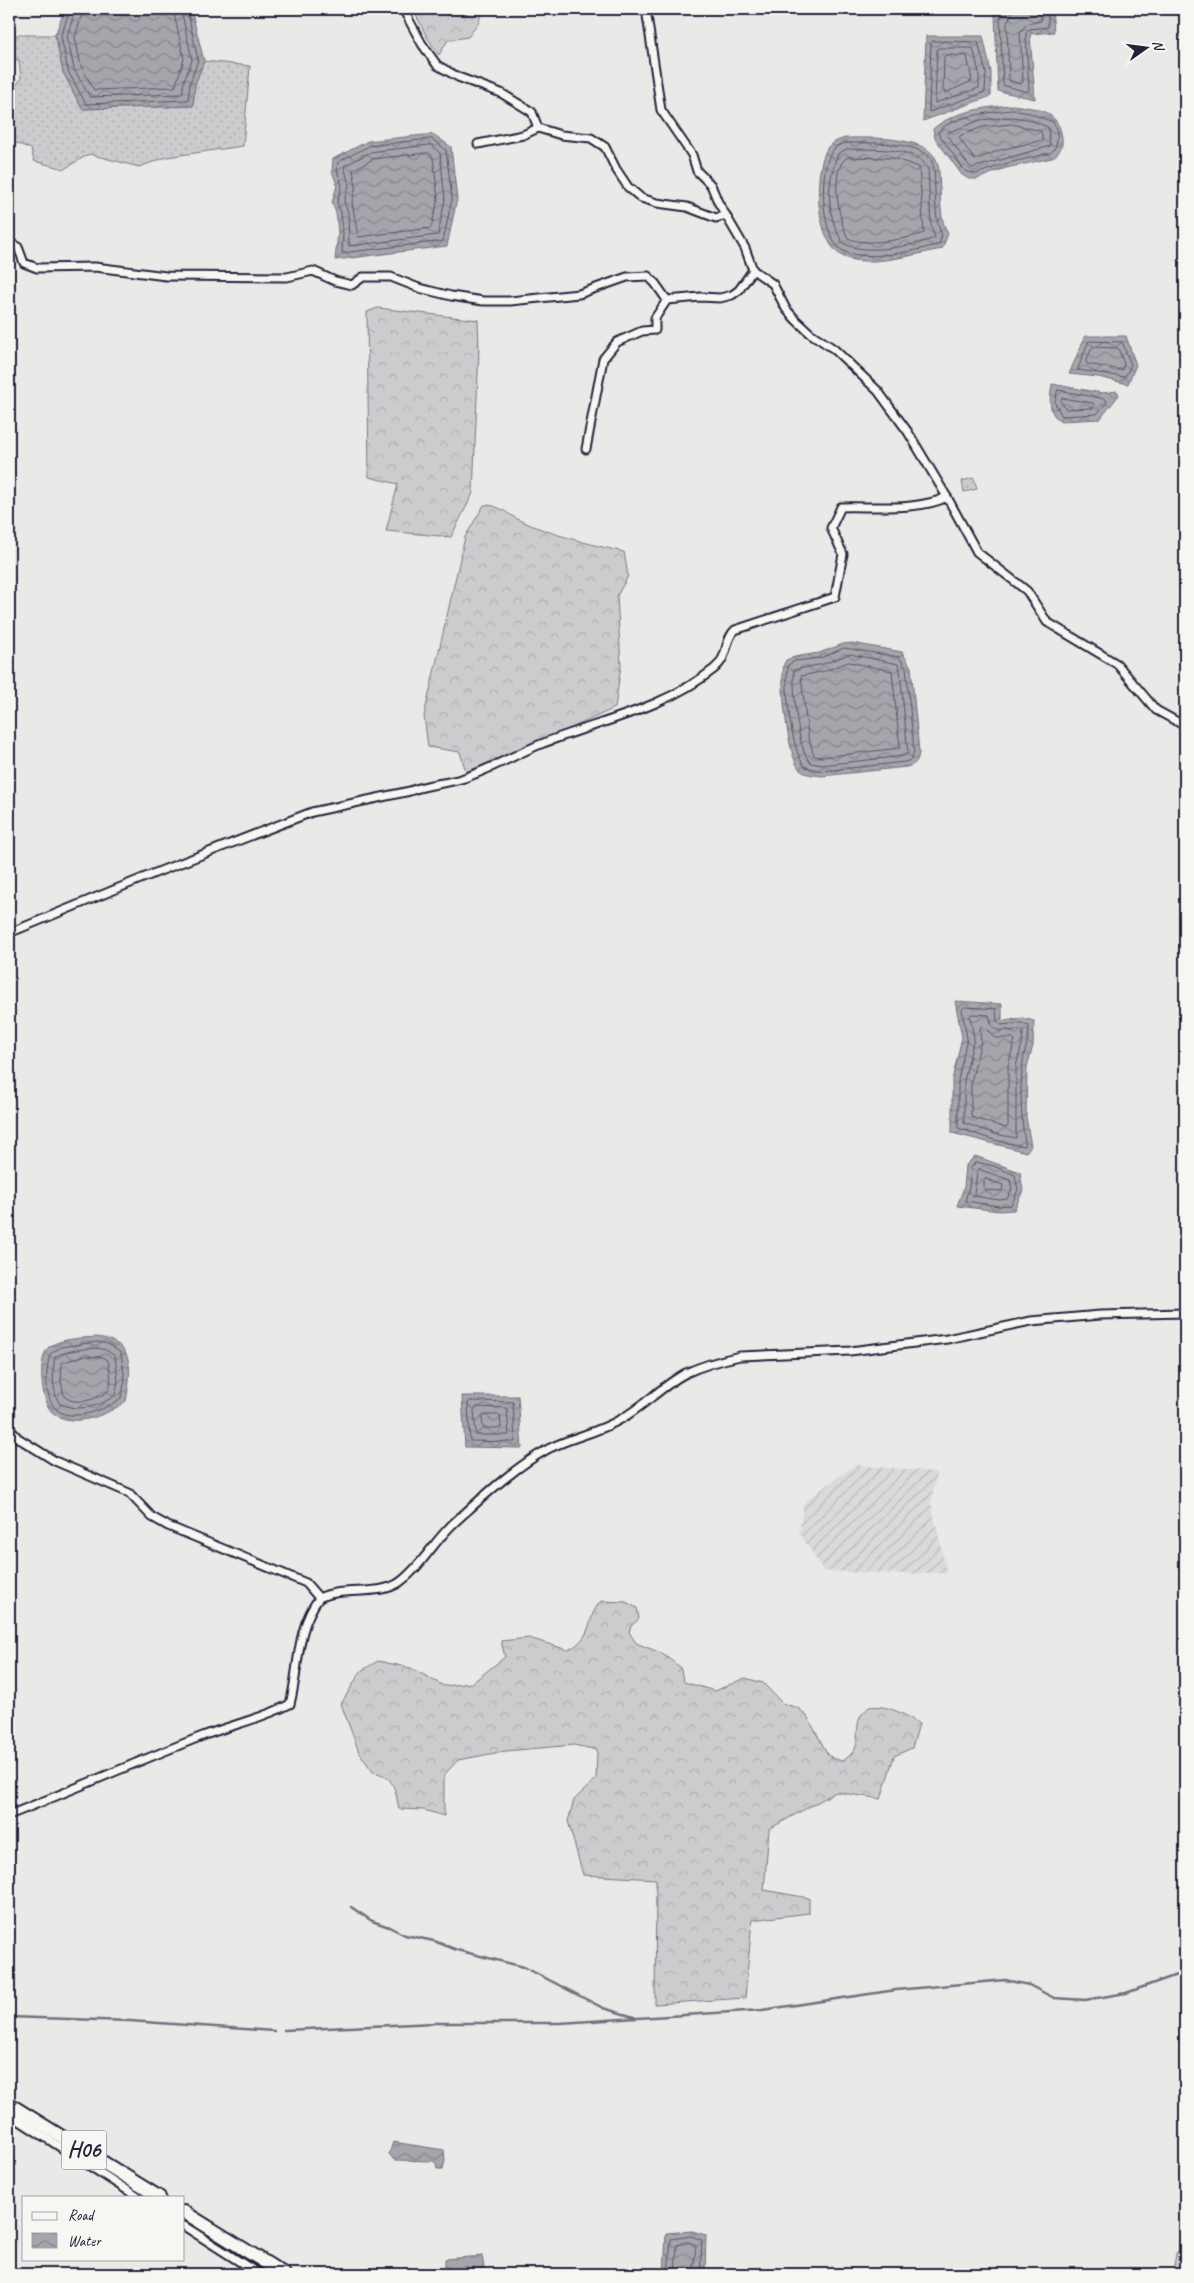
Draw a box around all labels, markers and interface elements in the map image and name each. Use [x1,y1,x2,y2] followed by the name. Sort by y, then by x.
[1122,22,1172,72] north arrow
[1149,39,1168,53] text: N
[62,2130,106,2170] road number: H06
[22,2196,185,2260] legend
[68,2206,95,2225] text: Road
[68,2232,102,2251] text: Water

